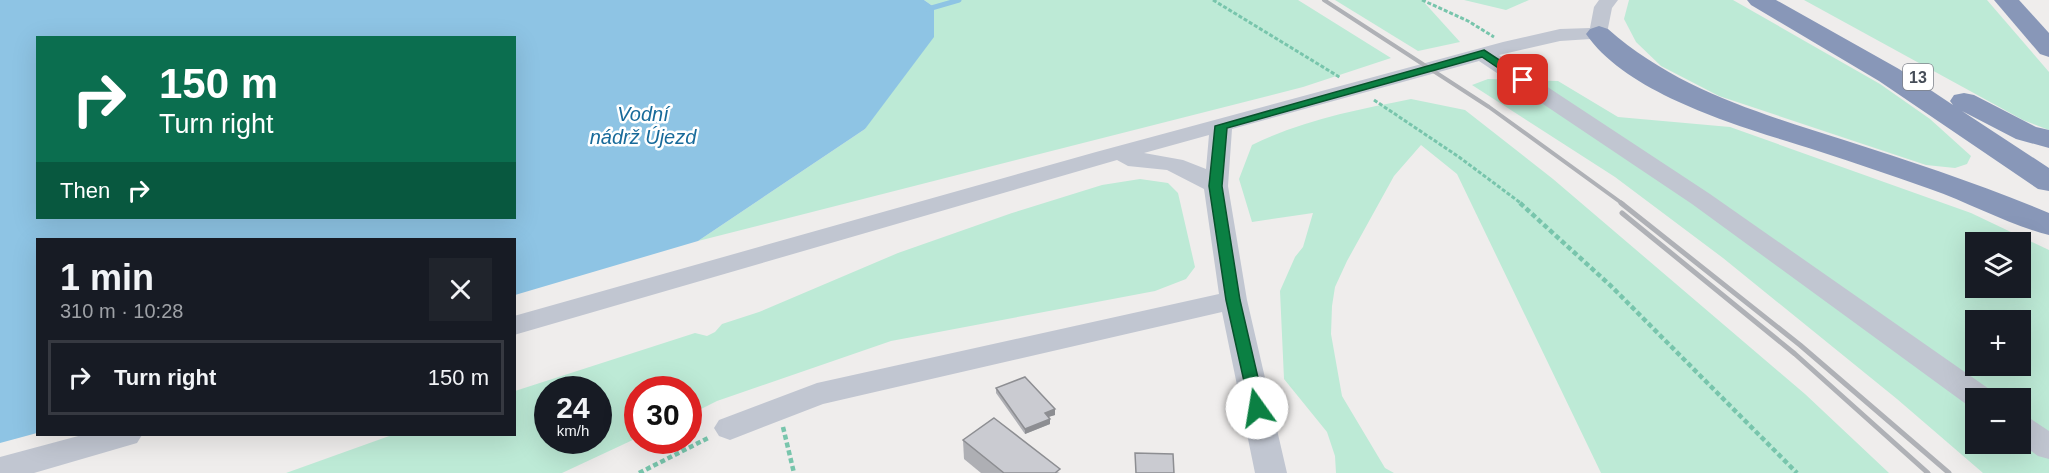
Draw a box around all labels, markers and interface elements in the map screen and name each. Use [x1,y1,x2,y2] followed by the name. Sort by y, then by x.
[1497,54,1548,105] pin
[60,60,138,138] icon: right
[159,60,278,107] text: 150 m
[1506,63,1539,96] icon: arrive
[1903,64,1933,90] road number: 13
[590,103,697,148] water label: Vodní nádrž Újezd
[159,109,274,139] text: Turn right
[122,174,155,207] icon: right
[60,178,110,203] text: Then
[1965,232,2031,454] map controls
[1965,232,2031,298] button: layers
[60,257,154,298] text: 1 min
[429,258,492,321] button: close
[60,300,183,322] text: 310 m · 10:28
[1965,310,2031,376] button: +
[63,361,96,394] icon: right
[114,365,216,390] text: Turn right
[428,365,489,390] text: 150 m
[624,376,702,454] speed limit sign: 30
[1225,376,1289,440] position arrow
[1965,388,2031,454] button: −
[556,391,590,424] text: 24
[557,422,589,439] text: km/h

